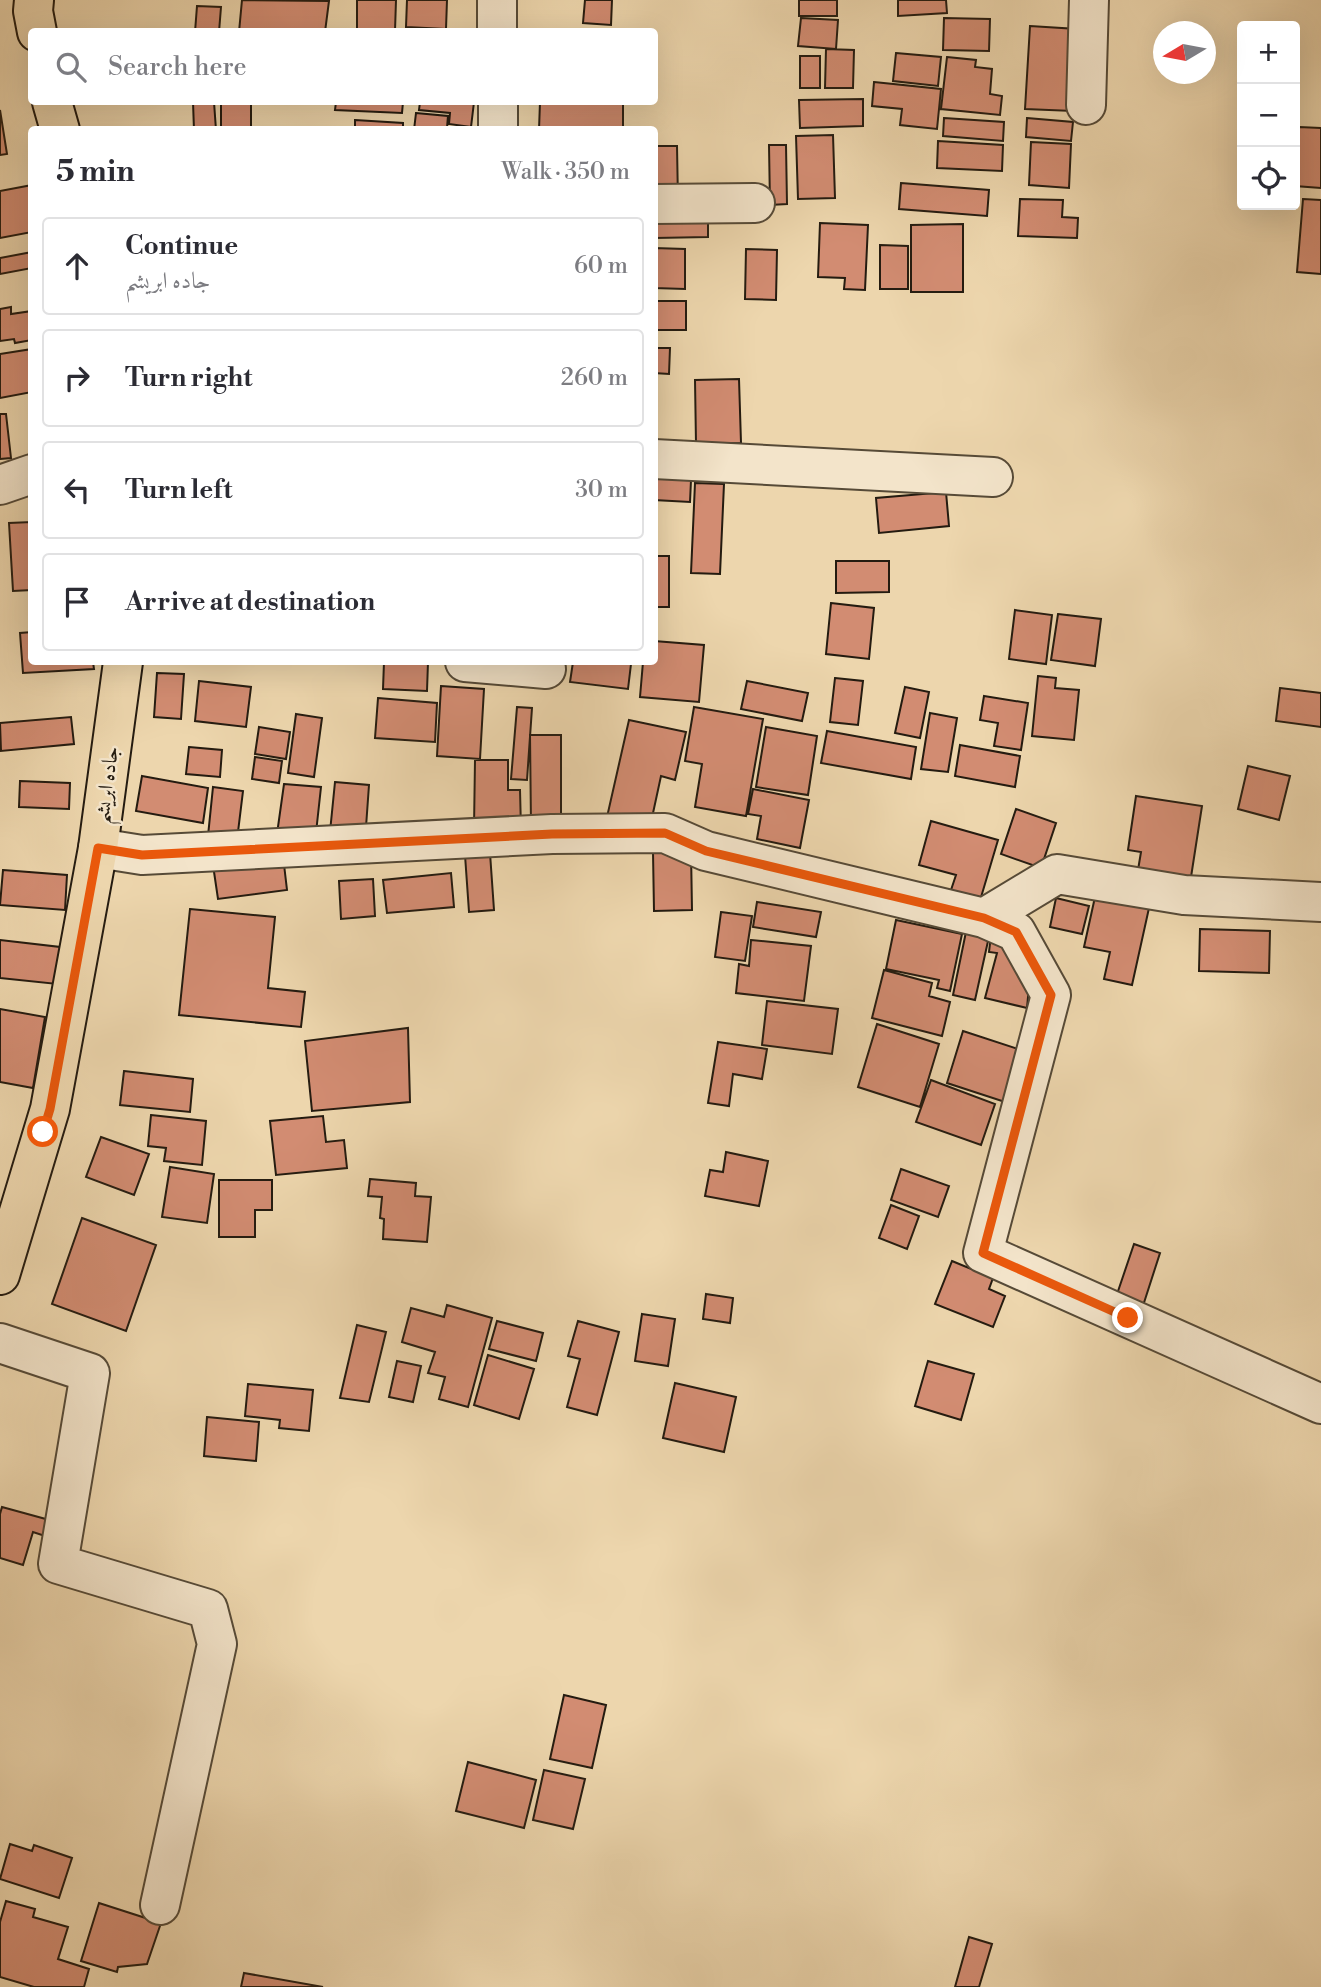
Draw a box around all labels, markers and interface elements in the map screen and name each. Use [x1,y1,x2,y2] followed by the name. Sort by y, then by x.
[1153,21,1216,84] north arrow
[1237,21,1300,210] map controls
[1237,21,1300,84] button: +
[28,28,658,105] search box
[52,48,90,86] icon: search
[108,51,247,83] text: Search here
[1237,84,1300,147] button: −
[1237,147,1300,210] button: locate
[56,153,135,191] text: 5 min
[501,158,630,186] text: Walk · 350 m
[125,230,238,262] text: Continue
[58,247,96,285] icon: ahead
[574,252,628,280] text: 60 m
[125,267,210,295] text: جاده ابریشم
[58,359,96,397] icon: right
[125,362,253,394] text: Turn right
[561,364,628,392] text: 260 m
[58,471,96,509] icon: left
[125,474,233,506] text: Turn left
[575,476,628,504] text: 30 m
[58,583,96,621] icon: arrive
[125,586,375,618] text: Arrive at destination
[89,745,132,826] street label: جاده ابریشم
[27,1116,58,1147] route start
[1112,1302,1143,1333] route end

